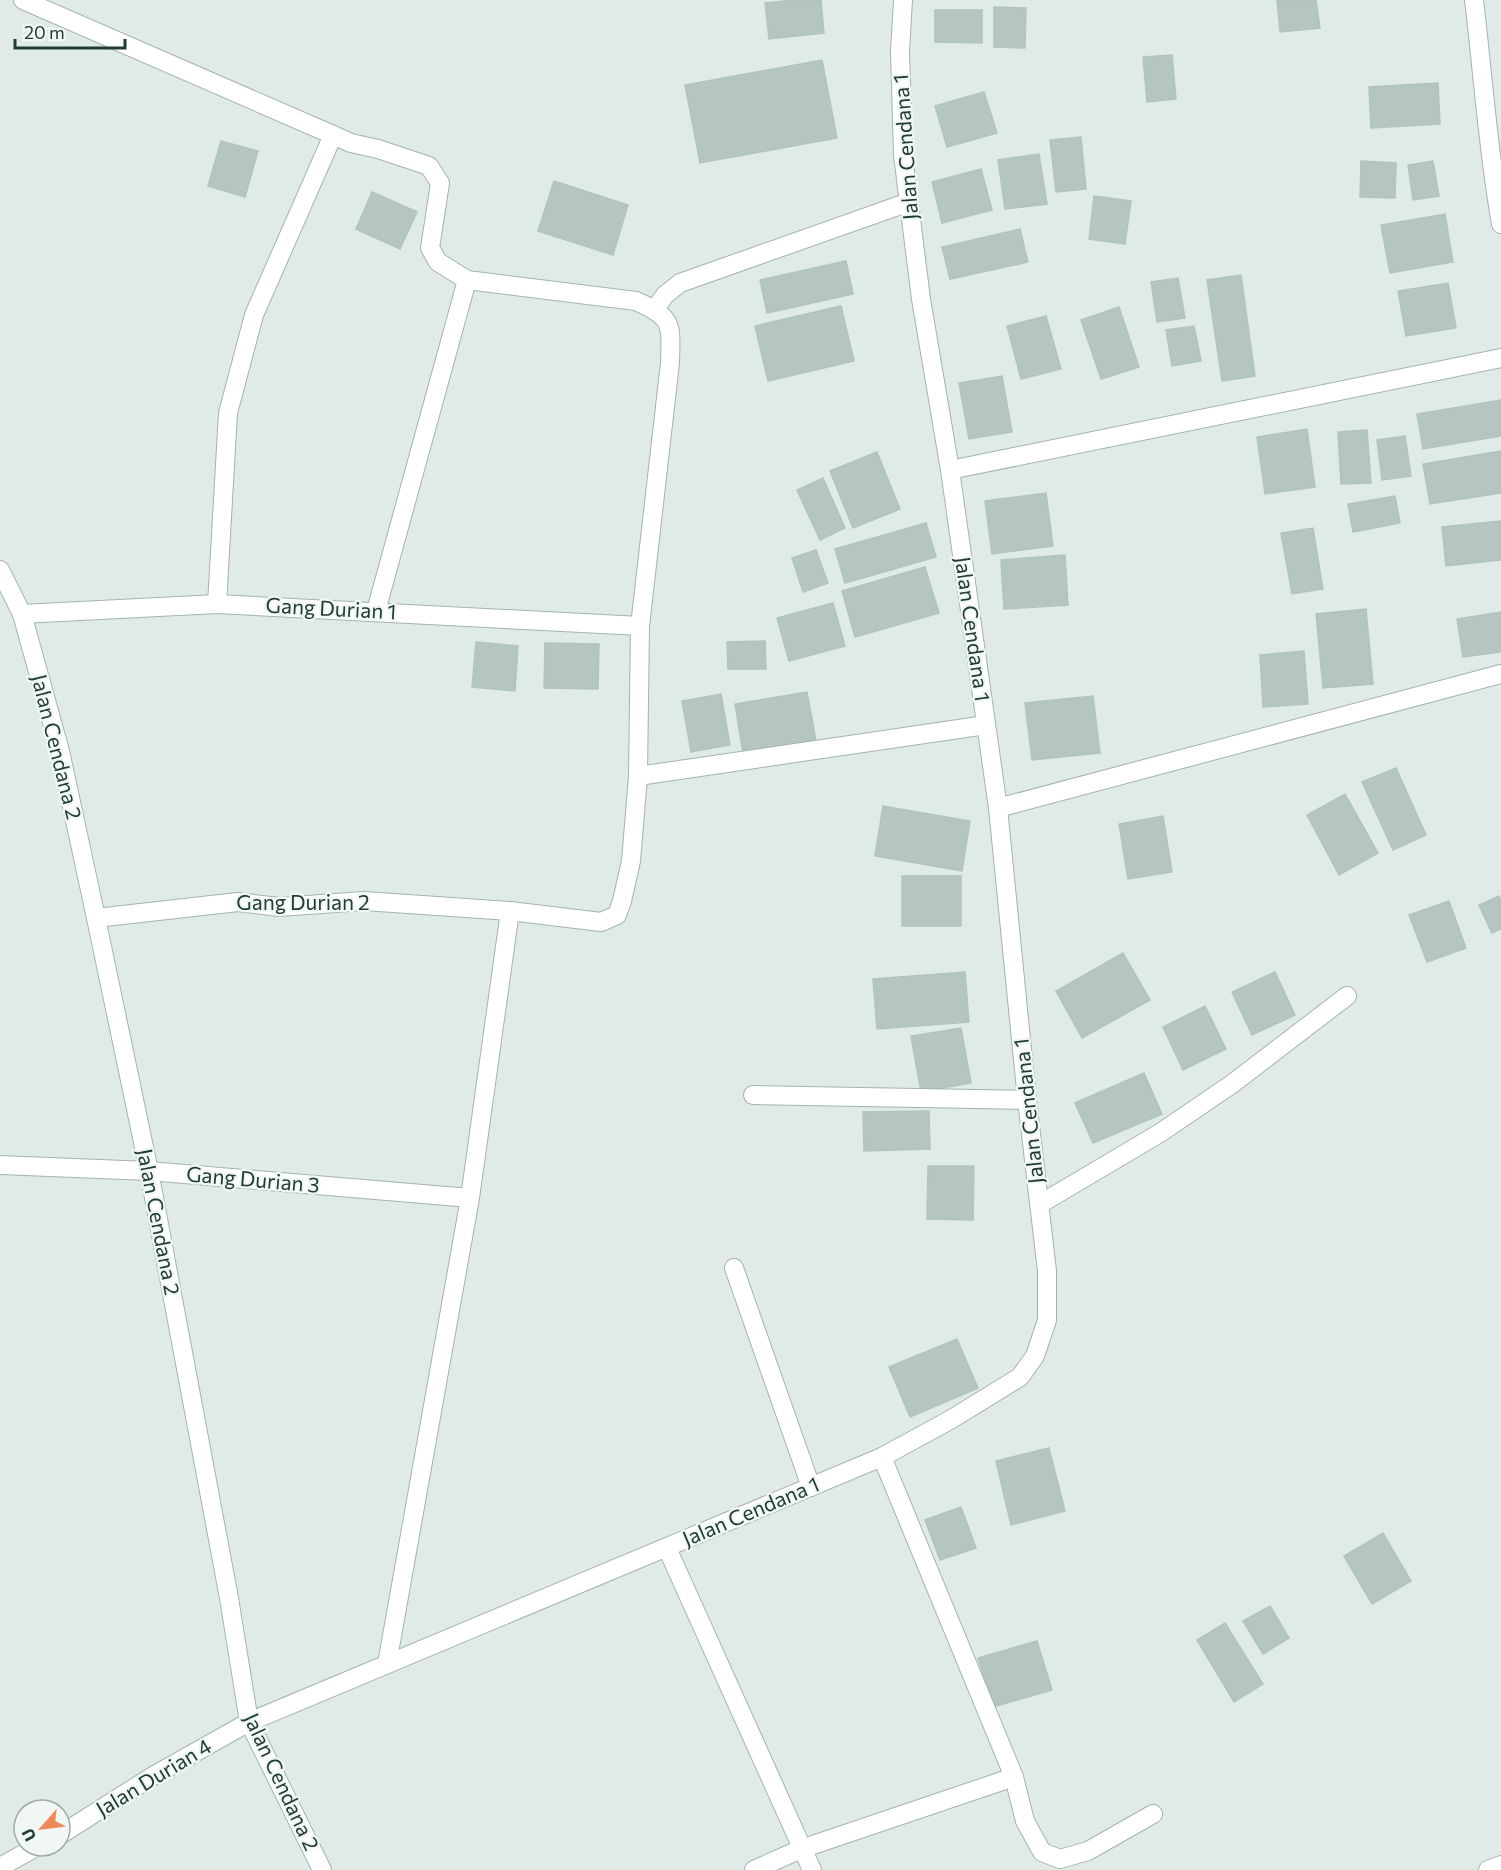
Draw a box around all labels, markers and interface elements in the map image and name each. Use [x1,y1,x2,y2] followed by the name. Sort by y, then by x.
[15,12,124,50] scale bar
[24,21,65,43] text: 20 m
[887,73,922,221] street label: Jalan Cendana 1
[951,555,996,703] street label: Jalan Cendana 1
[265,592,397,623] street label: Gang Durian 1
[27,671,88,822] street label: Jalan Cendana 2
[236,889,370,914] street label: Gang Durian 2
[1007,1037,1048,1185] street label: Jalan Cendana 1
[133,1146,186,1297] street label: Jalan Cendana 2
[185,1160,321,1197] street label: Gang Durian 3
[678,1471,823,1551] street label: Jalan Cendana 1
[240,1709,325,1854] street label: Jalan Cendana 2
[91,1732,216,1821] street label: Jalan Durian 4
[12,1798,72,1858] north arrow
[17,1826,39,1845] text: U

